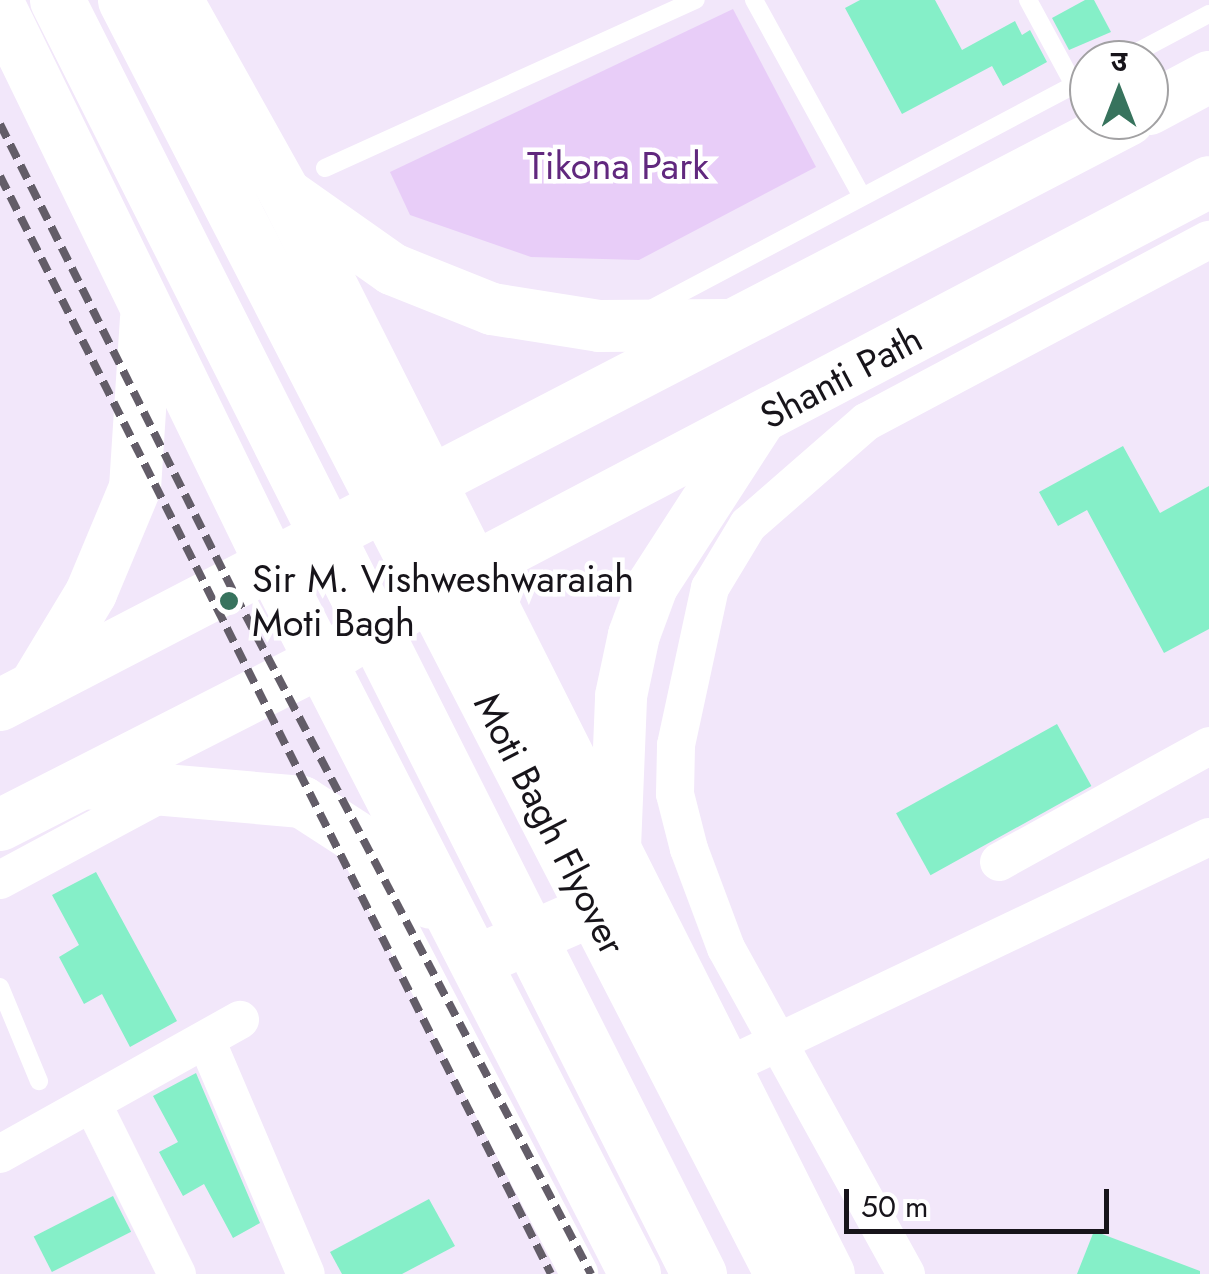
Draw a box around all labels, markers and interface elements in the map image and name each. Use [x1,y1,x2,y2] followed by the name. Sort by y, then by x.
[1069,40,1169,140] north arrow
[1111,41,1127,82] text: उ
[527,143,709,189] park label: Tikona Park
[752,315,930,439] street label: Shanti Path
[252,556,634,646] place label: Sir M. Vishweshwaraiah Moti Bagh
[216,588,242,614] marker: Sir M. Vishweshwaraiah Moti Bagh
[464,686,636,962] street label: Moti Bagh Flyover
[849,1169,1114,1231] scale bar
[861,1185,928,1228] text: 50 m

